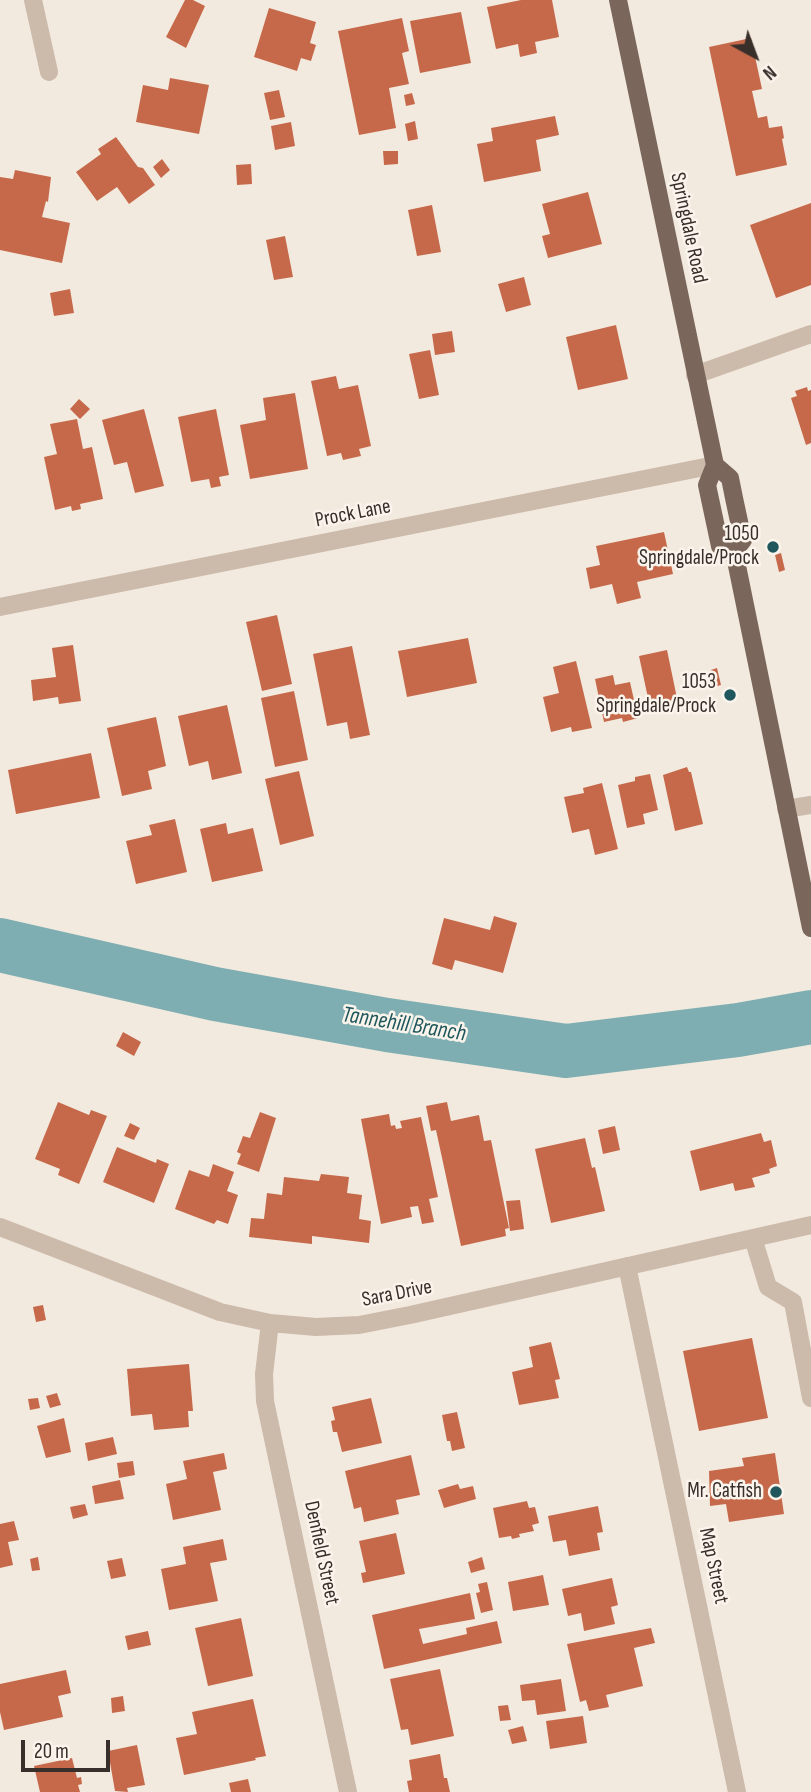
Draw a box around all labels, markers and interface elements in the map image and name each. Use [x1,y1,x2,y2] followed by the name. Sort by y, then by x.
[720,21,790,91] north arrow
[758,60,780,84] text: N
[664,170,712,286] street label: Springdale Road
[313,494,393,534] street label: Prock Lane
[639,522,759,572] place label: 1050 Springdale/Prock
[765,539,781,555] marker: 1050 Springdale/Prock
[596,670,716,720] place label: 1053 Springdale/Prock
[722,687,738,703] marker: 1053 Springdale/Prock
[340,1002,468,1048] water label: Tannehill Branch
[360,1275,434,1313] street label: Sara Drive
[687,1479,762,1505] place label: Mr. Catfish
[768,1484,784,1500] marker: Mr. Catfish
[298,1499,344,1607] street label: Denfield Street
[693,1526,733,1606] street label: Map Street
[24,1726,114,1770] scale bar
[34,1739,69,1764] text: 20 m

